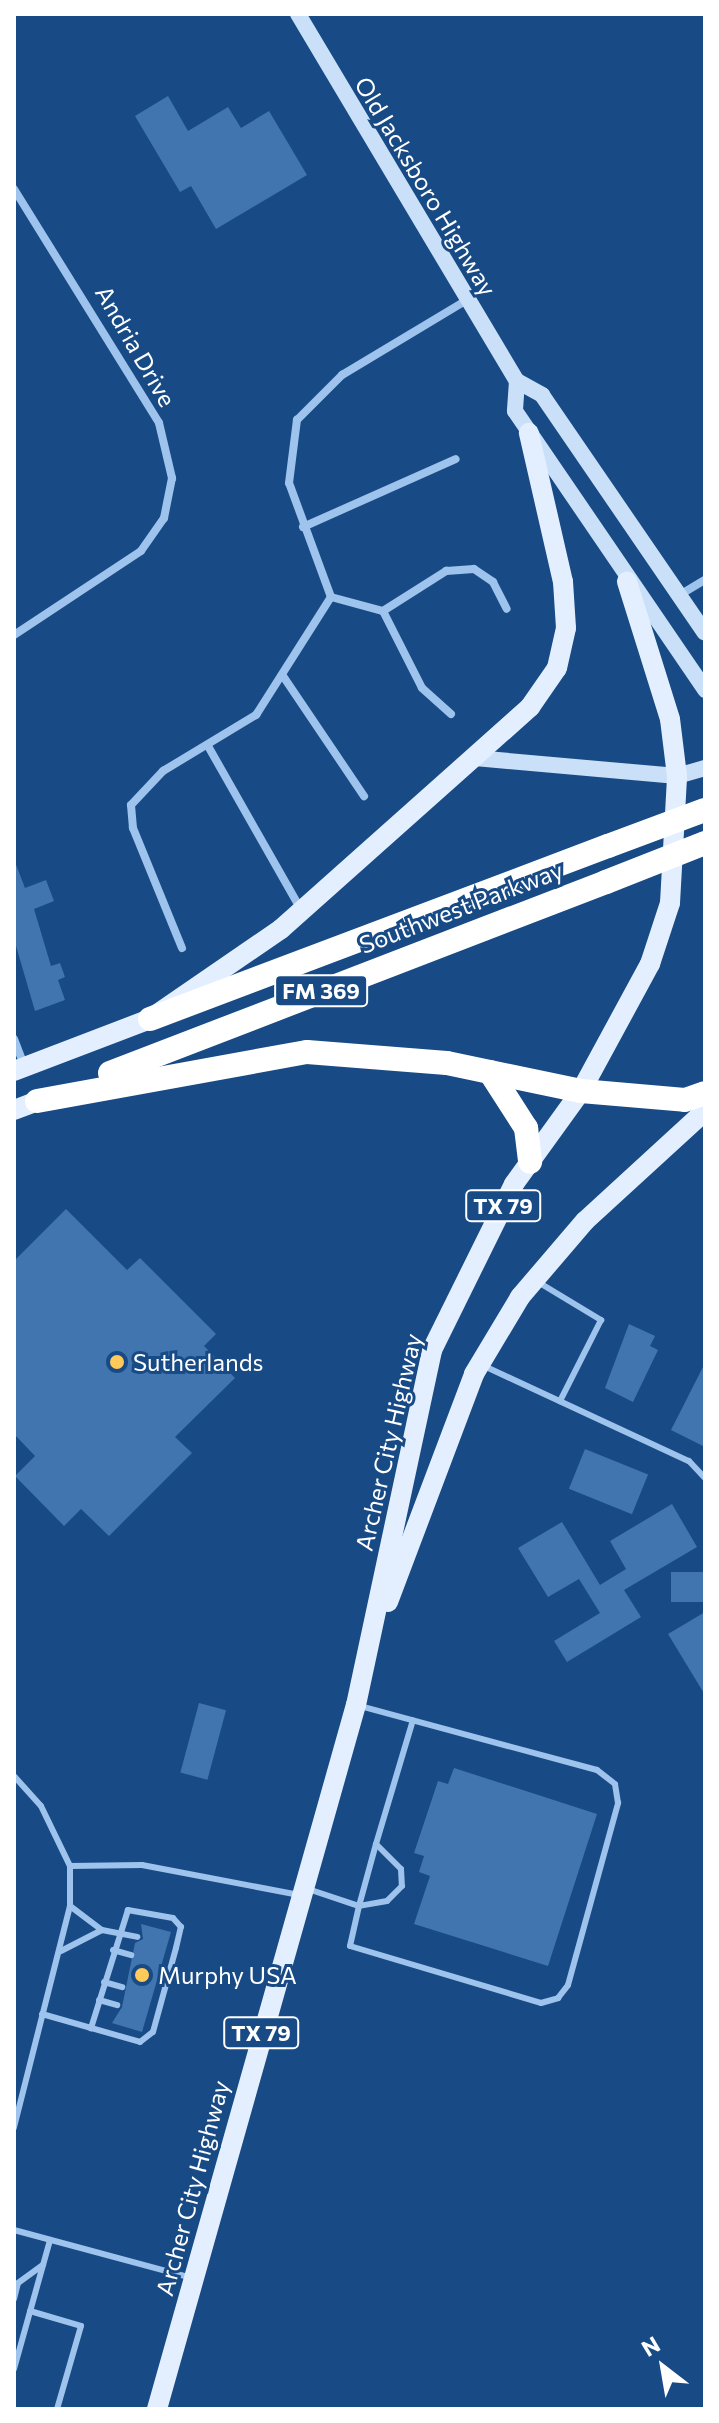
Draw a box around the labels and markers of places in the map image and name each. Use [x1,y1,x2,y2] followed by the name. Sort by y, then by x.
[133,1348,263,1376] place label: Sutherlands
[108,1353,126,1371] marker: Sutherlands
[158,1961,297,1989] place label: Murphy USA
[133,1966,151,1984] marker: Murphy USA

